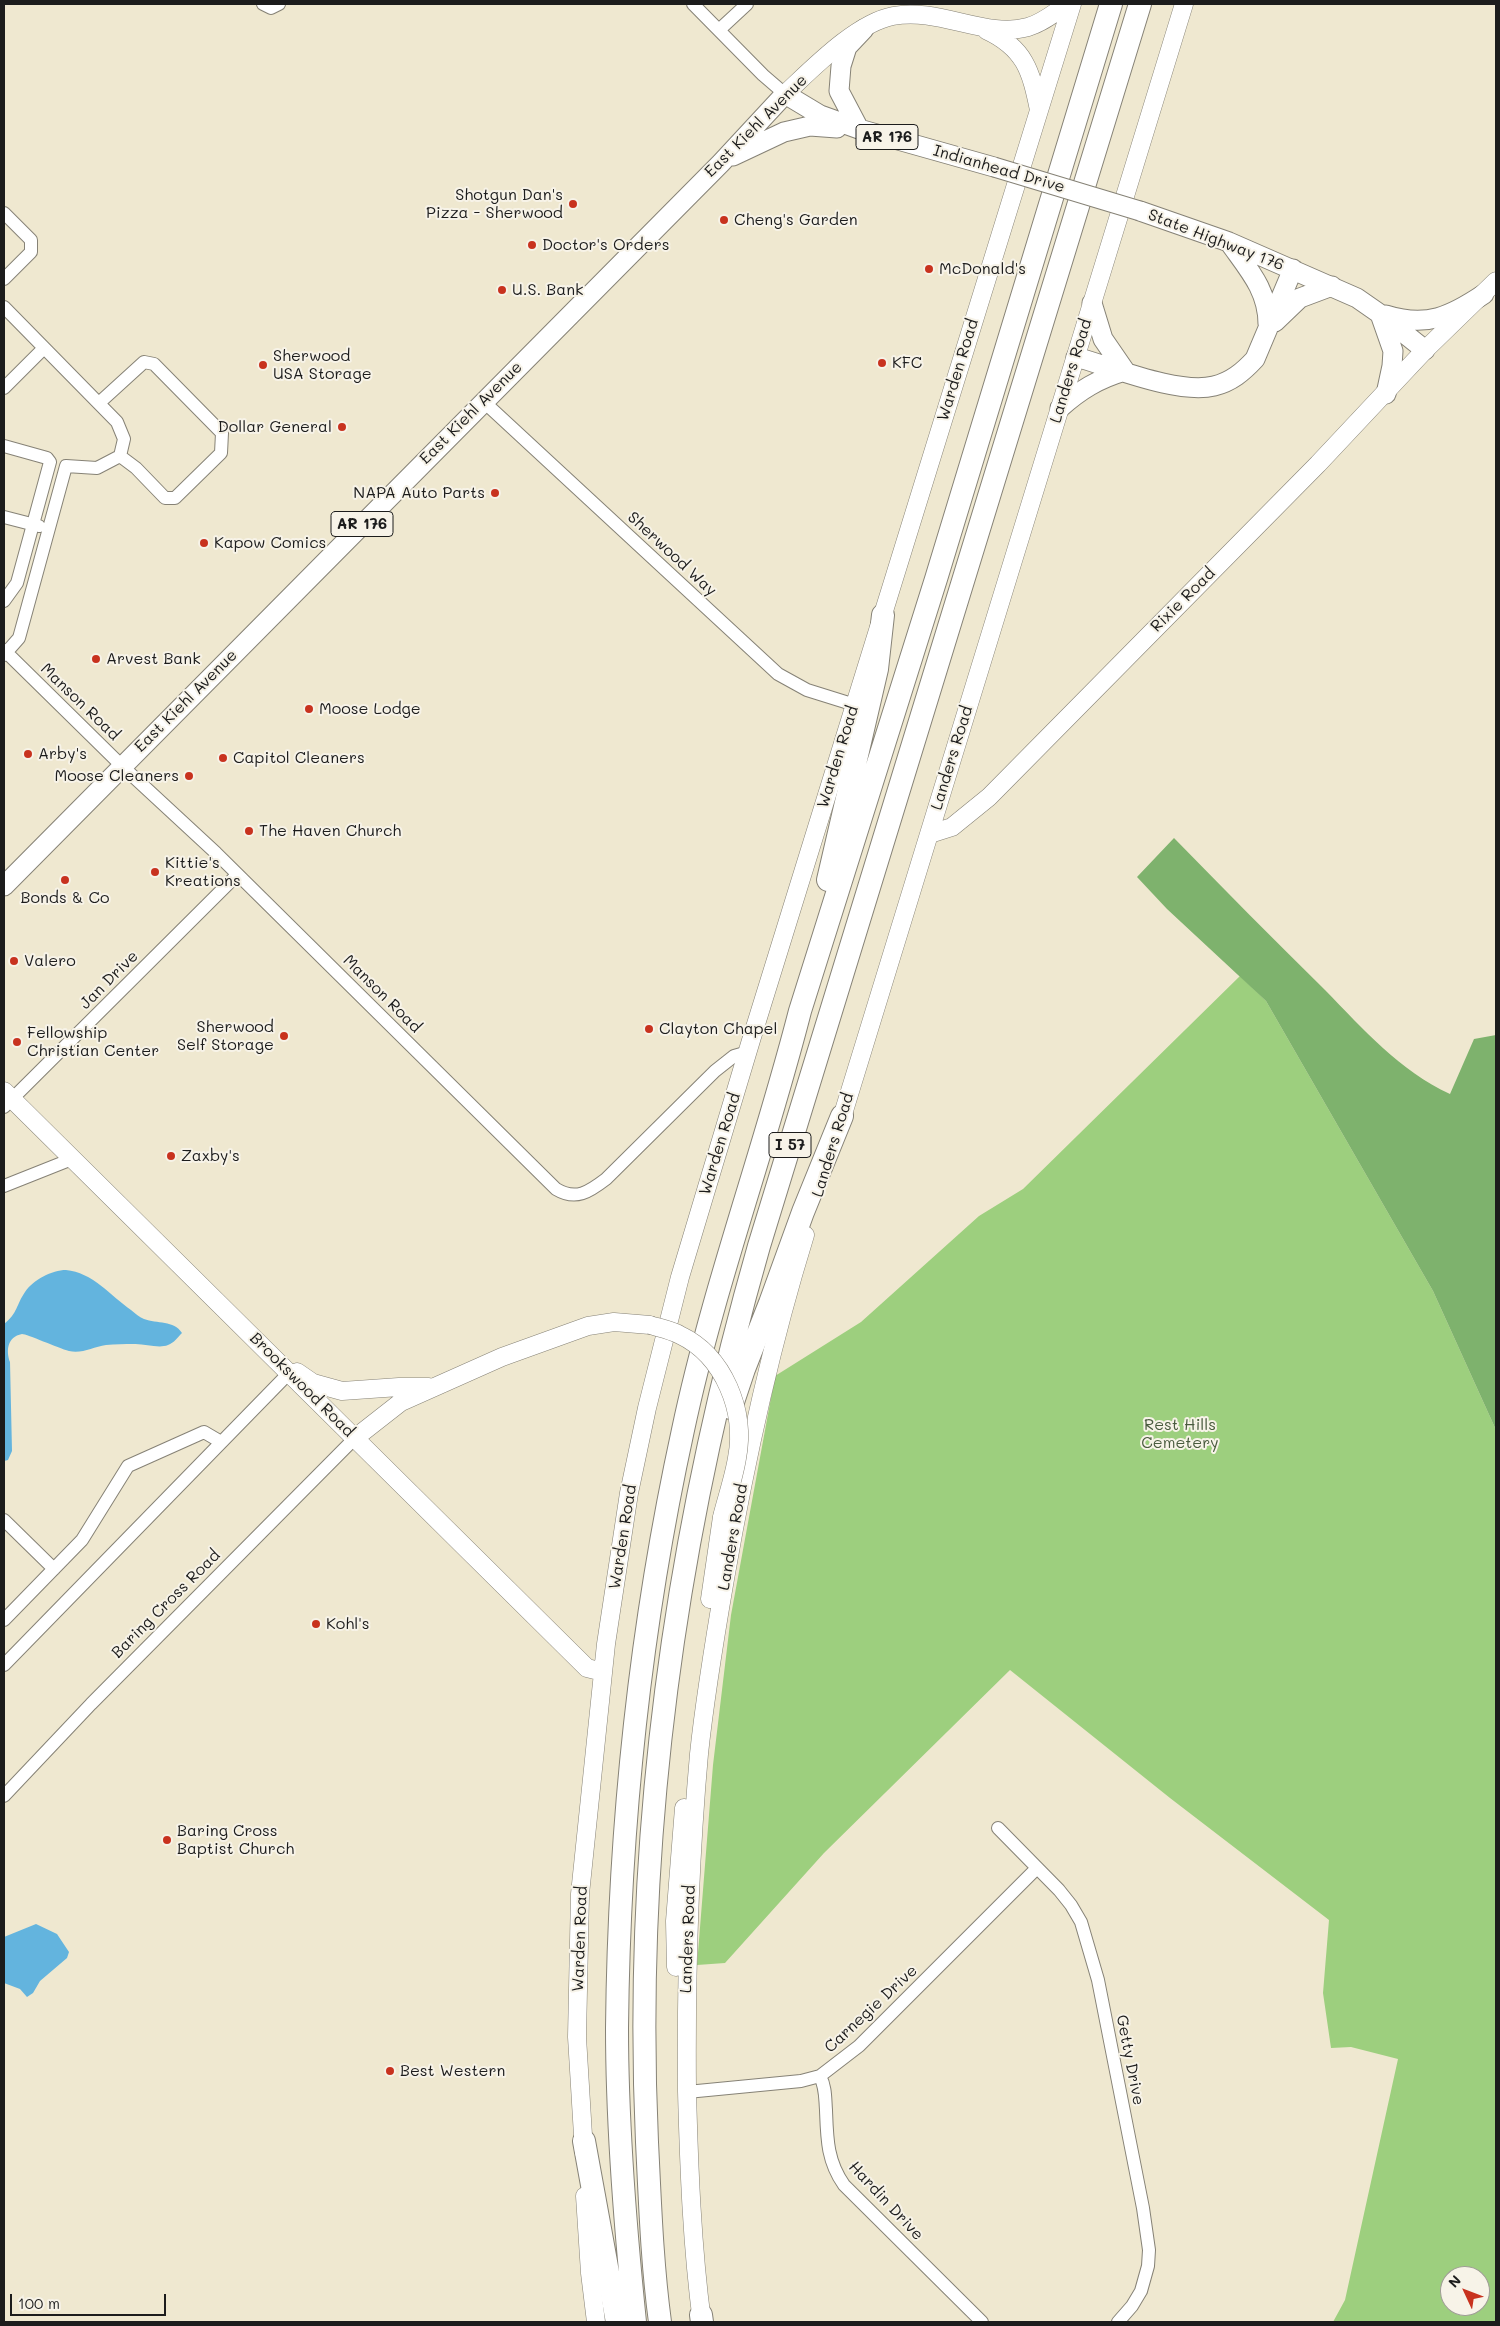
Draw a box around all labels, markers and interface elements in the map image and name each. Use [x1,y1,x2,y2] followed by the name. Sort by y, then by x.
[701,71,811,181] street label: East Kiehl Avenue
[856,124,918,150] road number: AR 176
[931,141,1067,197] street label: Indianhead Drive
[426,185,563,223] place label: Shotgun Dan's Pizza - Sherwood
[567,198,579,210] marker: Shotgun Dan's Pizza - Sherwood
[1145,205,1287,275] street label: State Highway 176
[734,210,858,230] place label: Cheng's Garden
[718,214,730,226] marker: Cheng's Garden
[542,235,669,255] place label: Doctor's Orders
[526,239,538,251] marker: Doctor's Orders
[939,259,1026,279] place label: McDonald's
[923,263,935,275] marker: McDonald's
[512,280,584,300] place label: U.S. Bank
[496,284,508,296] marker: U.S. Bank
[933,317,983,423] street label: Warden Road
[1046,317,1096,425] street label: Landers Road
[273,346,372,384] place label: Sherwood USA Storage
[892,353,922,373] place label: KFC
[876,357,888,369] marker: KFC
[416,358,526,468] street label: East Kiehl Avenue
[257,359,269,371] marker: Sherwood USA Storage
[218,417,332,437] place label: Dollar General
[336,421,348,433] marker: Dollar General
[353,483,485,503] place label: NAPA Auto Parts
[489,487,501,499] marker: NAPA Auto Parts
[623,508,721,600] street label: Sherwood Way
[331,512,393,536] road number: AR 176
[214,533,326,553] place label: Kapow Comics
[198,537,210,549] marker: Kapow Comics
[1147,564,1219,636] street label: Rixie Road
[131,646,241,756] street label: East Kiehl Avenue
[106,649,201,669] place label: Arvest Bank
[90,653,102,665] marker: Arvest Bank
[36,659,124,745] street label: Manson Road
[319,699,421,719] place label: Moose Lodge
[303,703,315,715] marker: Moose Lodge
[813,704,863,810] street label: Warden Road
[927,704,977,812] street label: Landers Road
[38,744,87,764] place label: Arby's
[22,748,34,760] marker: Arby's
[233,748,365,768] place label: Capitol Cleaners
[217,752,229,764] marker: Capitol Cleaners
[55,766,179,786] place label: Moose Cleaners
[183,770,195,782] marker: Moose Cleaners
[259,821,401,841] place label: The Haven Church
[243,825,255,837] marker: The Haven Church
[165,853,241,891] place label: Kittie's Kreations
[149,866,161,878] marker: Kittie's Kreations
[59,874,71,886] marker: Bonds & Co
[21,888,109,908] place label: Bonds & Co
[76,947,142,1013] street label: Jan Drive
[24,951,76,971] place label: Valero
[339,951,425,1037] street label: Manson Road
[8,955,20,967] marker: Valero
[177,1017,274,1055] place label: Sherwood Self Storage
[659,1019,777,1039] place label: Clayton Chapel
[27,1023,159,1061] place label: Fellowship Christian Center
[643,1023,655,1035] marker: Clayton Chapel
[278,1030,290,1042] marker: Sherwood Self Storage
[11,1036,23,1048] marker: Fellowship Christian Center
[695,1091,745,1197] street label: Warden Road
[808,1091,858,1199] street label: Landers Road
[769,1132,811,1158] road number: I 57
[181,1146,240,1166] place label: Zaxby's
[165,1150,177,1162] marker: Zaxby's
[246,1329,358,1441] street label: Brookswood Road
[1141,1415,1219,1453] park label: Rest Hills Cemetery
[714,1482,752,1592] street label: Landers Road
[605,1483,641,1591] street label: Warden Road
[108,1546,224,1662] street label: Baring Cross Road
[326,1614,370,1634] place label: Kohl's
[310,1618,322,1630] marker: Kohl's
[177,1821,294,1859] place label: Baring Cross Baptist Church
[161,1834,173,1846] marker: Baring Cross Baptist Church
[677,1885,699,1993] street label: Landers Road
[569,1886,591,1992] street label: Warden Road
[821,1961,921,2057] street label: Carnegie Drive
[1112,2013,1148,2107] street label: Getty Drive
[400,2061,505,2081] place label: Best Western
[384,2065,396,2077] marker: Best Western
[845,2158,927,2244] street label: Hardin Drive
[1440,2266,1490,2316] north arrow
[1444,2271,1465,2291] text: N
[12,2284,169,2316] scale bar
[18,2293,60,2313] text: 100 m

